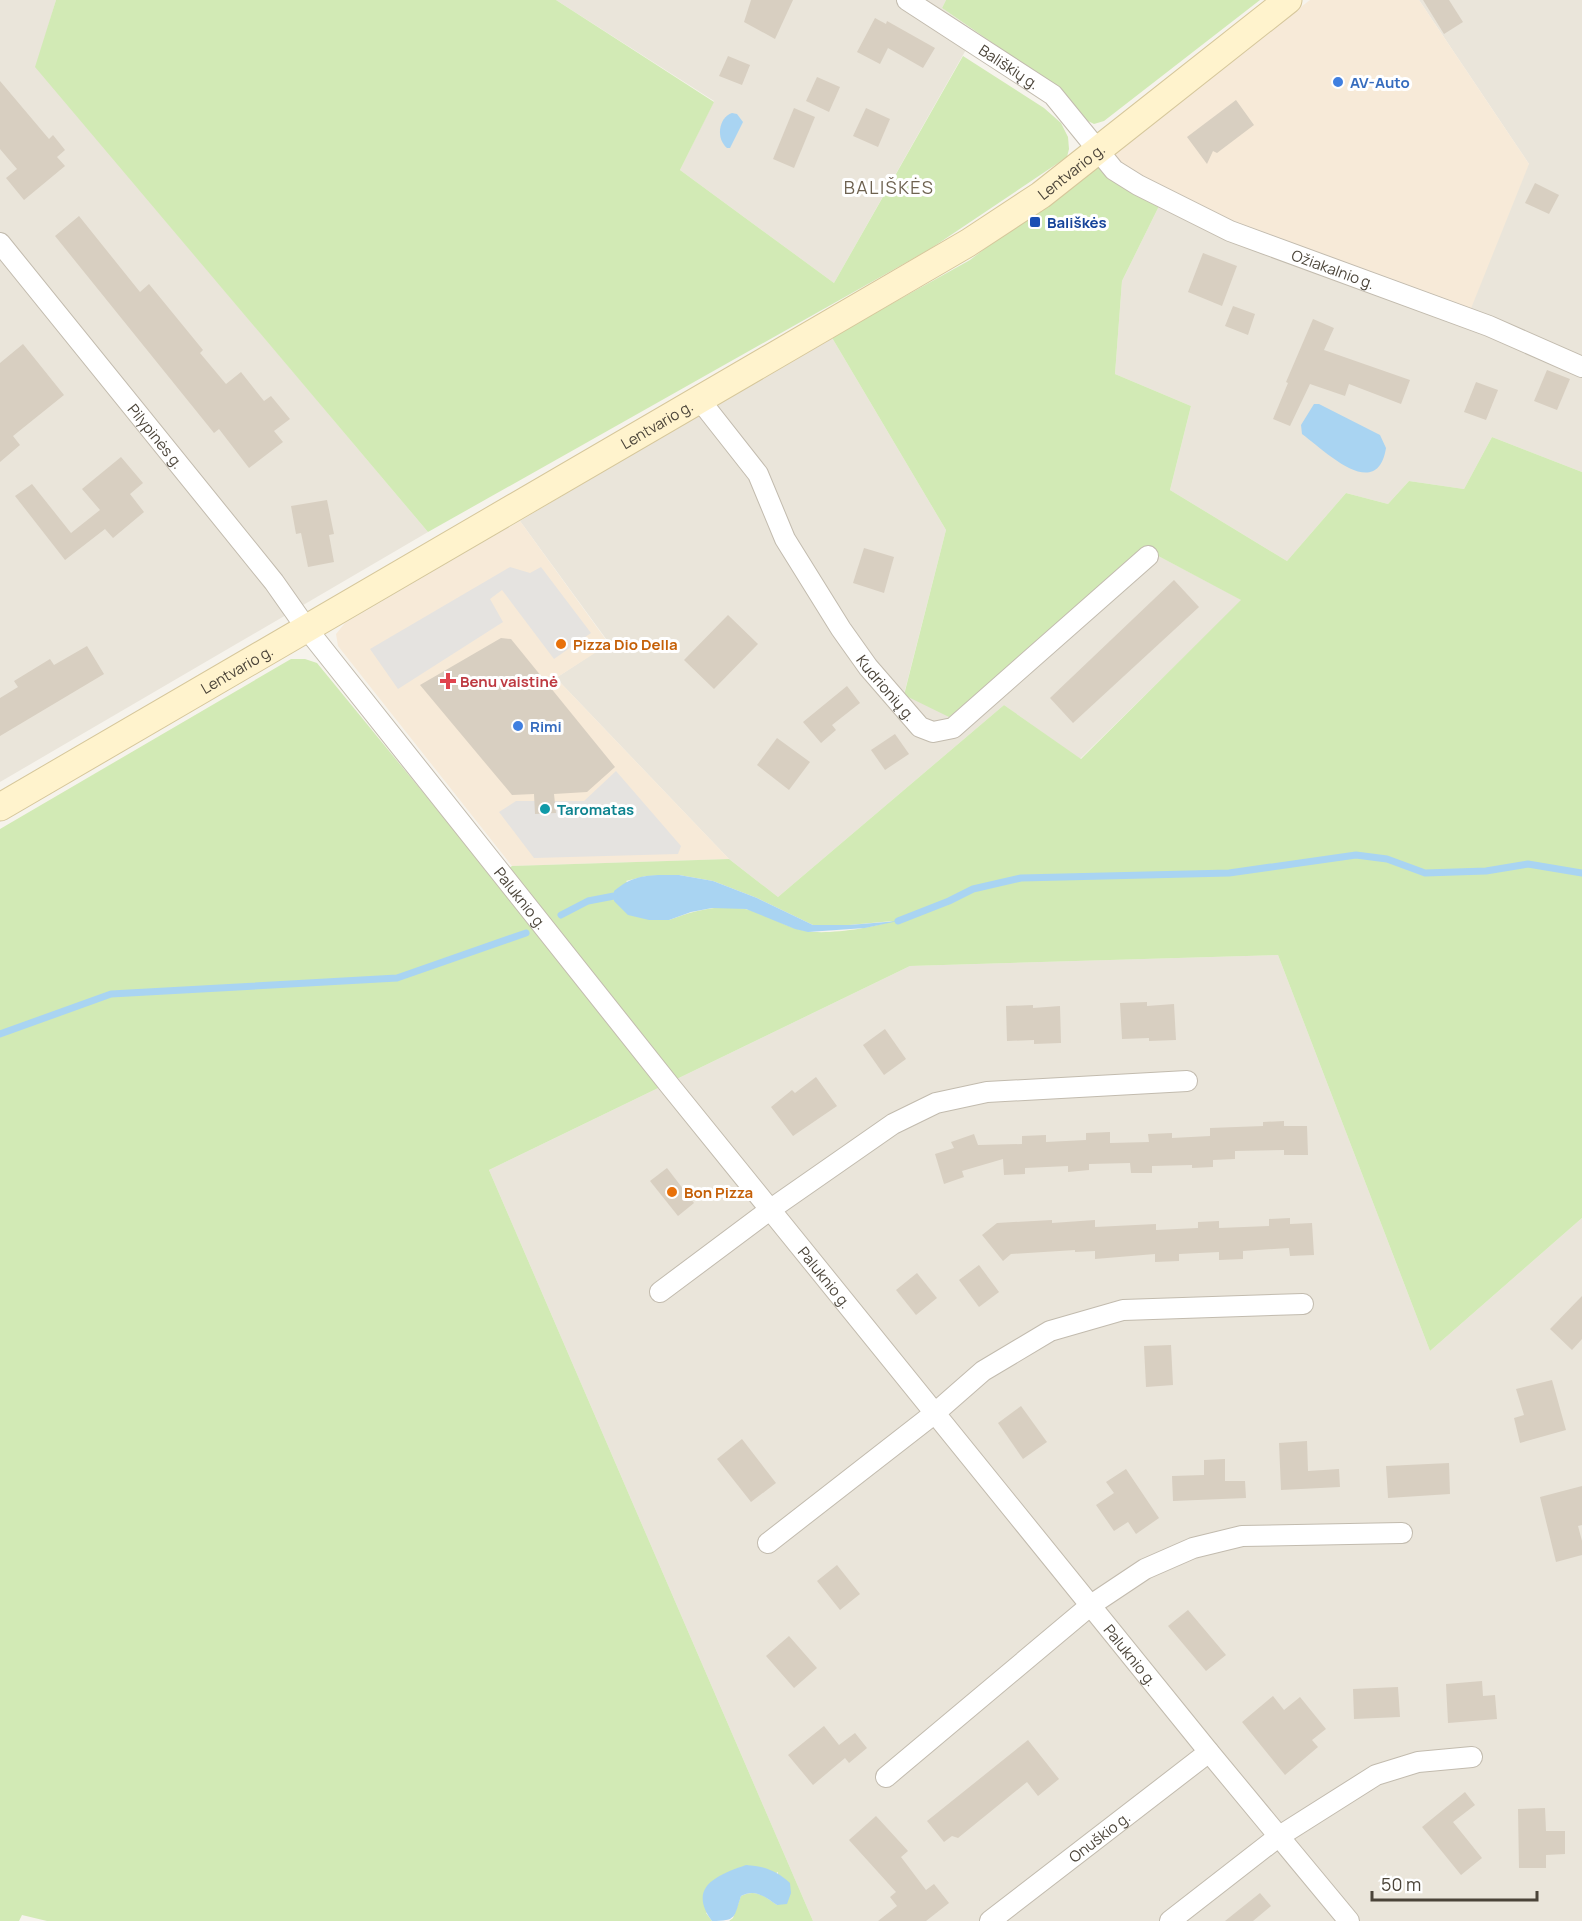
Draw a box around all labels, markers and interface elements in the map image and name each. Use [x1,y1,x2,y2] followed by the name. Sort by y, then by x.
[975,39,1044,94] street label: Bališkių g.
[1350,72,1410,93] place label: AV-Auto
[1331,75,1345,89] marker: AV-Auto
[1033,138,1109,204] street label: Lentvario g.
[844,175,934,199] district label: BALIŠKĖS
[1047,212,1107,233] place label: Bališkės
[1028,215,1042,229] marker: Bališkės
[1289,244,1378,294] street label: Ožiakalnio g.
[617,395,697,454] street label: Lentvario g.
[123,399,188,473] street label: Pilypinės g.
[573,634,678,655] place label: Pizza Dio Della
[554,637,568,651] marker: Pizza Dio Della
[197,640,277,698] street label: Lentvario g.
[852,650,921,725] street label: Kudrionių g.
[460,671,558,692] place label: Benu vaistinė
[441,674,455,688] marker: Benu vaistinė
[530,716,562,737] place label: Rimi
[511,719,525,733] marker: Rimi
[557,799,634,820] place label: Taromatas
[538,802,552,816] marker: Taromatas
[490,863,552,934] street label: Paluknio g.
[684,1182,753,1203] place label: Bon Pizza
[665,1185,679,1199] marker: Bon Pizza
[793,1242,856,1313] street label: Paluknio g.
[1099,1620,1162,1690] street label: Paluknio g.
[1064,1806,1134,1867] street label: Onuškio g.
[1372,1864,1537,1902] scale bar
[1381,1872,1421,1896] text: 50 m

